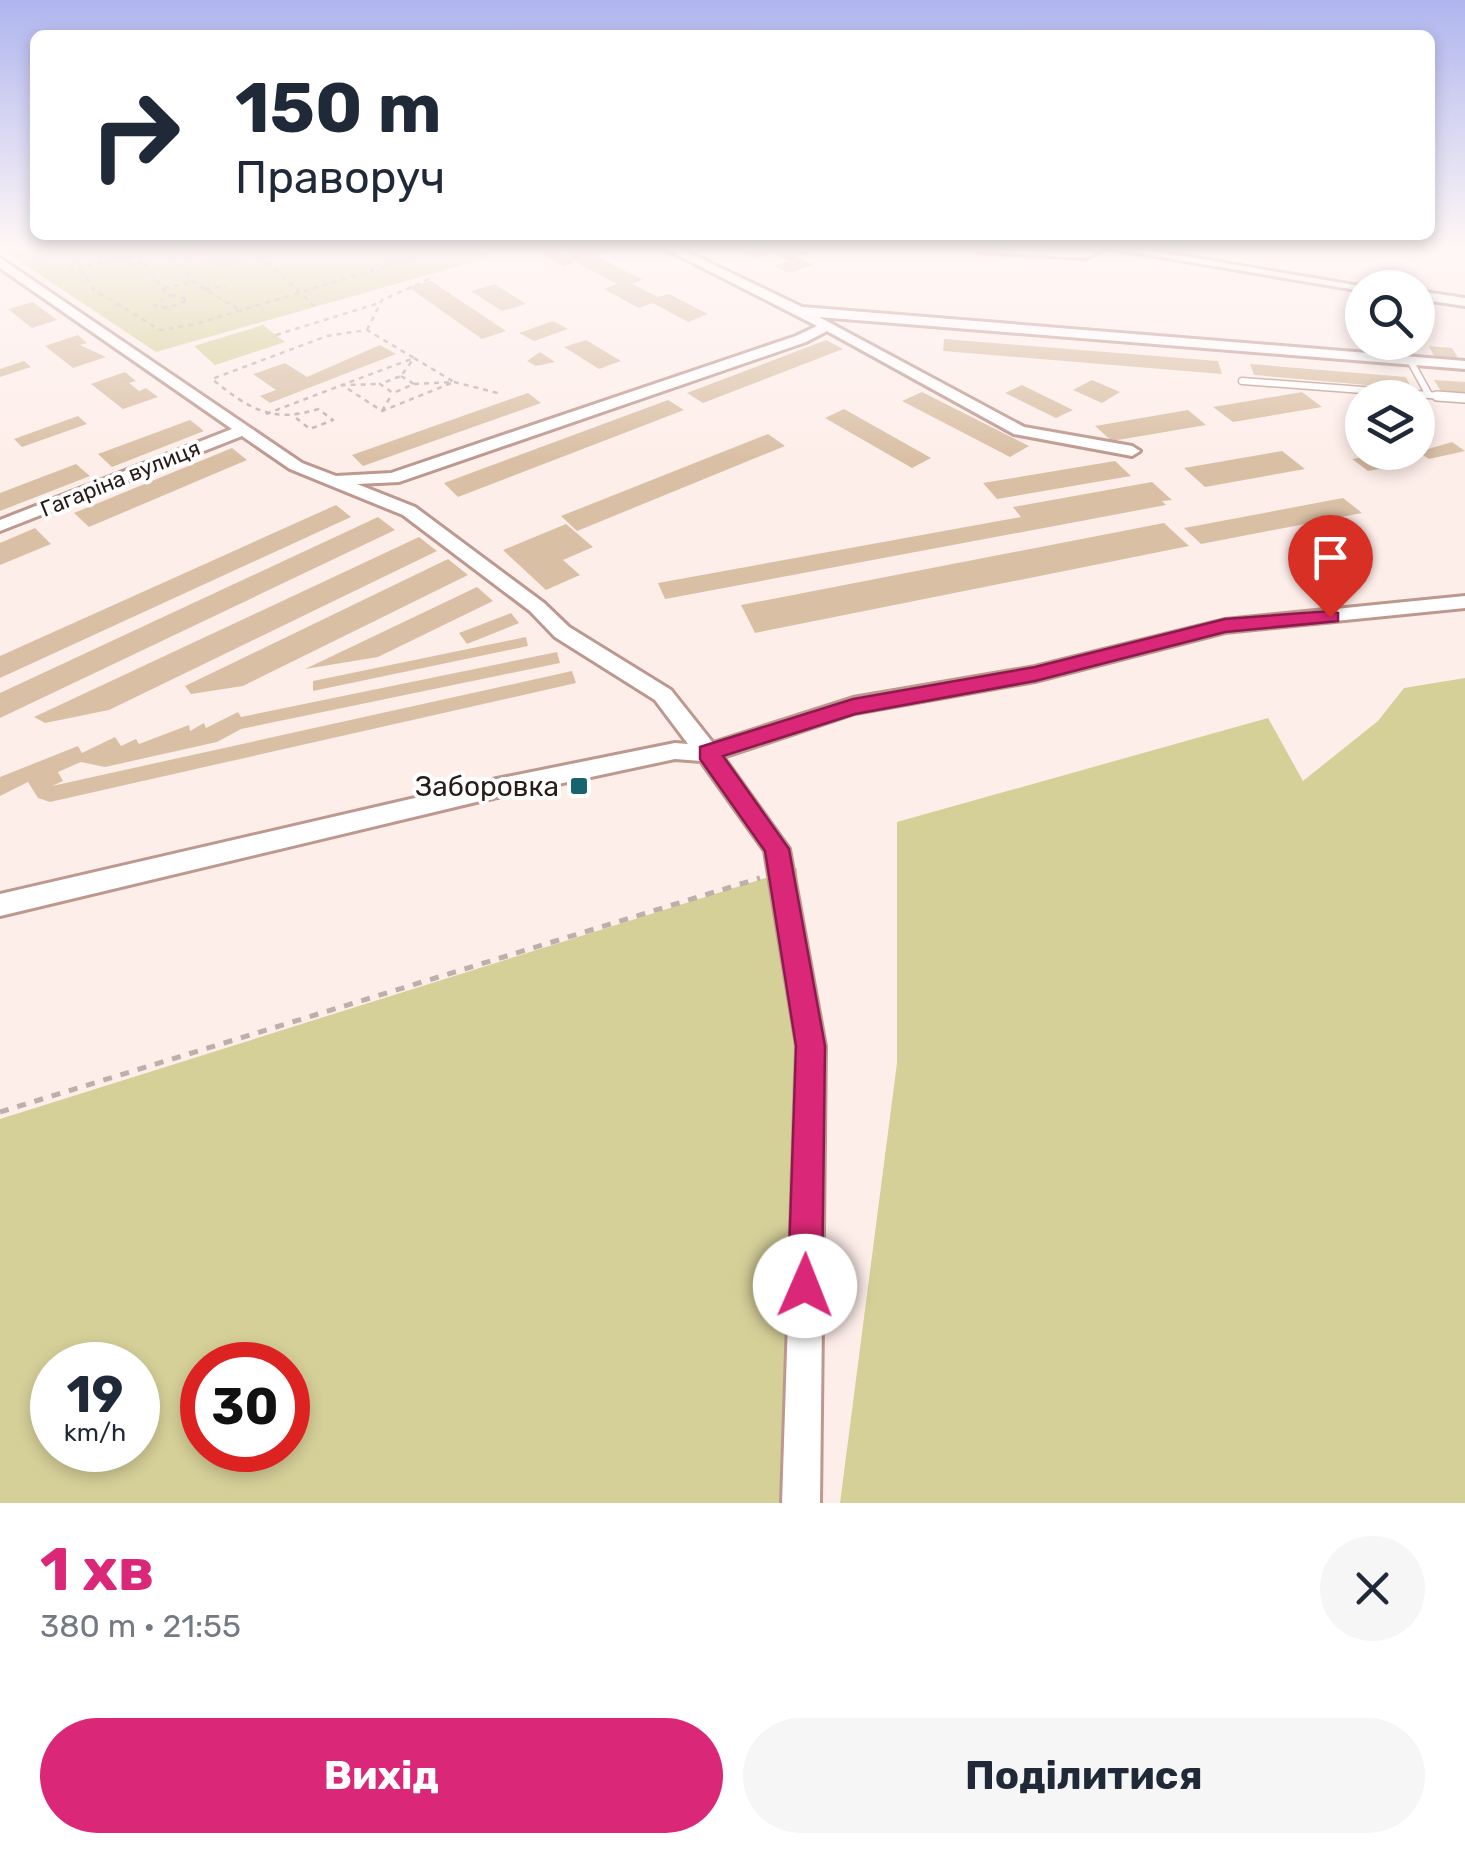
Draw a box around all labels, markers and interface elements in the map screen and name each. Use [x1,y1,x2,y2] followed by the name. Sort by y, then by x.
[235,67,442,150] text: 150 m
[70,70,200,200] icon: right
[235,151,445,204] text: Праворуч
[1345,270,1435,470] map controls
[1345,270,1435,360] button: search
[1345,380,1435,470] button: layers
[36,434,204,523] street label: Гагаріна вулиця
[1288,515,1373,618] pin
[1303,530,1358,585] icon: arrive
[415,770,559,803] place label: Заборовка
[568,775,590,797] marker: Заборовка
[753,1234,857,1338] position arrow
[180,1342,310,1472] speed limit sign: 30
[67,1365,123,1425] text: 19
[64,1418,126,1447] text: km/h
[40,1534,154,1605] text: 1 хв
[1320,1536,1425,1641] button: close
[40,1607,241,1645] text: 380 m · 21:55
[40,1718,723,1833] button: Вихід
[743,1718,1425,1833] button: Поділитися

